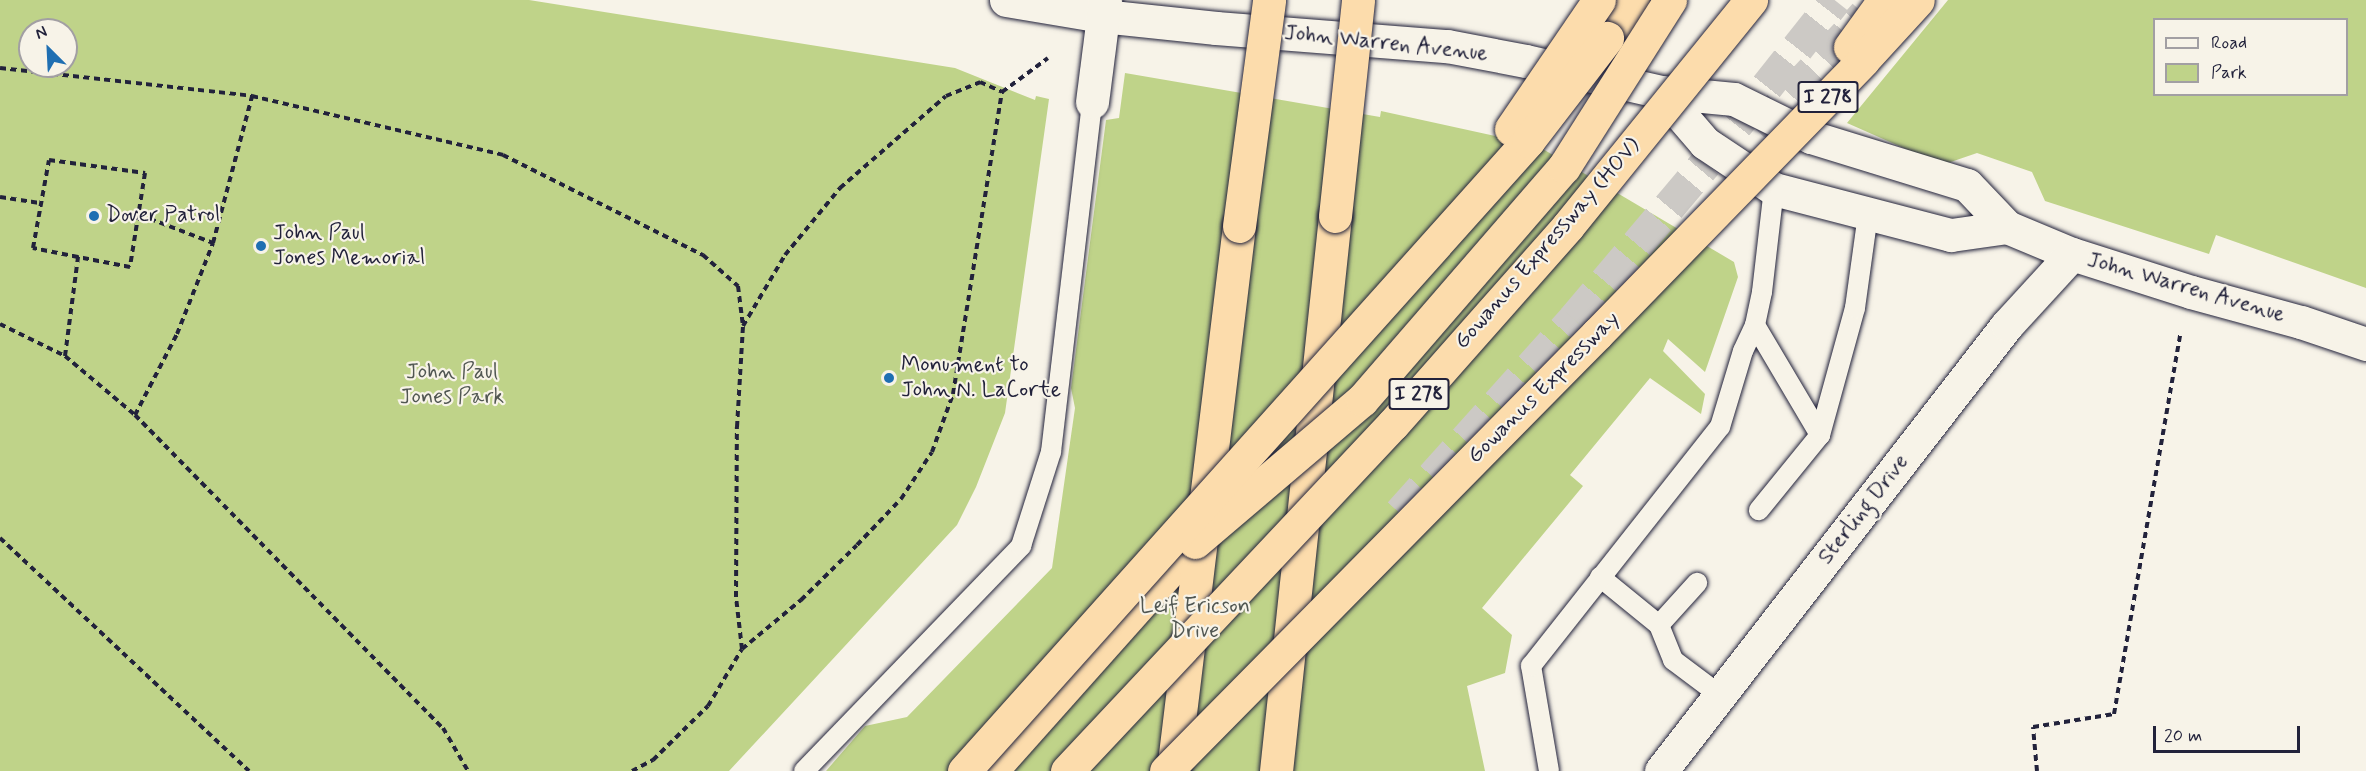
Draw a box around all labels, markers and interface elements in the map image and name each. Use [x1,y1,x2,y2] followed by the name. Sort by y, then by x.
[18,18,78,78] north arrow
[2153,18,2348,96] legend
[1284,20,1488,68] street label: John Warren Avenue
[32,21,50,45] text: N
[2211,31,2247,55] text: Road
[2211,61,2247,85] text: Park
[1796,79,1860,115] road number: I 278
[1447,131,1649,357] street label: Gowanus Expressway (HOV)
[106,203,218,229] place label: Dover Patrol
[87,209,101,223] marker: Dover Patrol
[273,220,424,272] place label: John Paul Jones Memorial
[254,239,268,253] marker: John Paul Jones Memorial
[2085,248,2287,328] street label: John Warren Avenue
[1460,304,1628,472] street label: Gowanus Expressway
[901,352,1061,404] place label: Monument to John N. LaCorte
[401,359,503,410] park label: John Paul Jones Park
[882,371,896,385] marker: Monument to John N. LaCorte
[1388,376,1450,412] road number: I 278
[1814,451,1914,569] street label: Sterling Drive
[1140,593,1250,644] park label: Leif Ericson Drive
[2156,714,2303,752] scale bar
[2164,724,2202,748] text: 20 m

